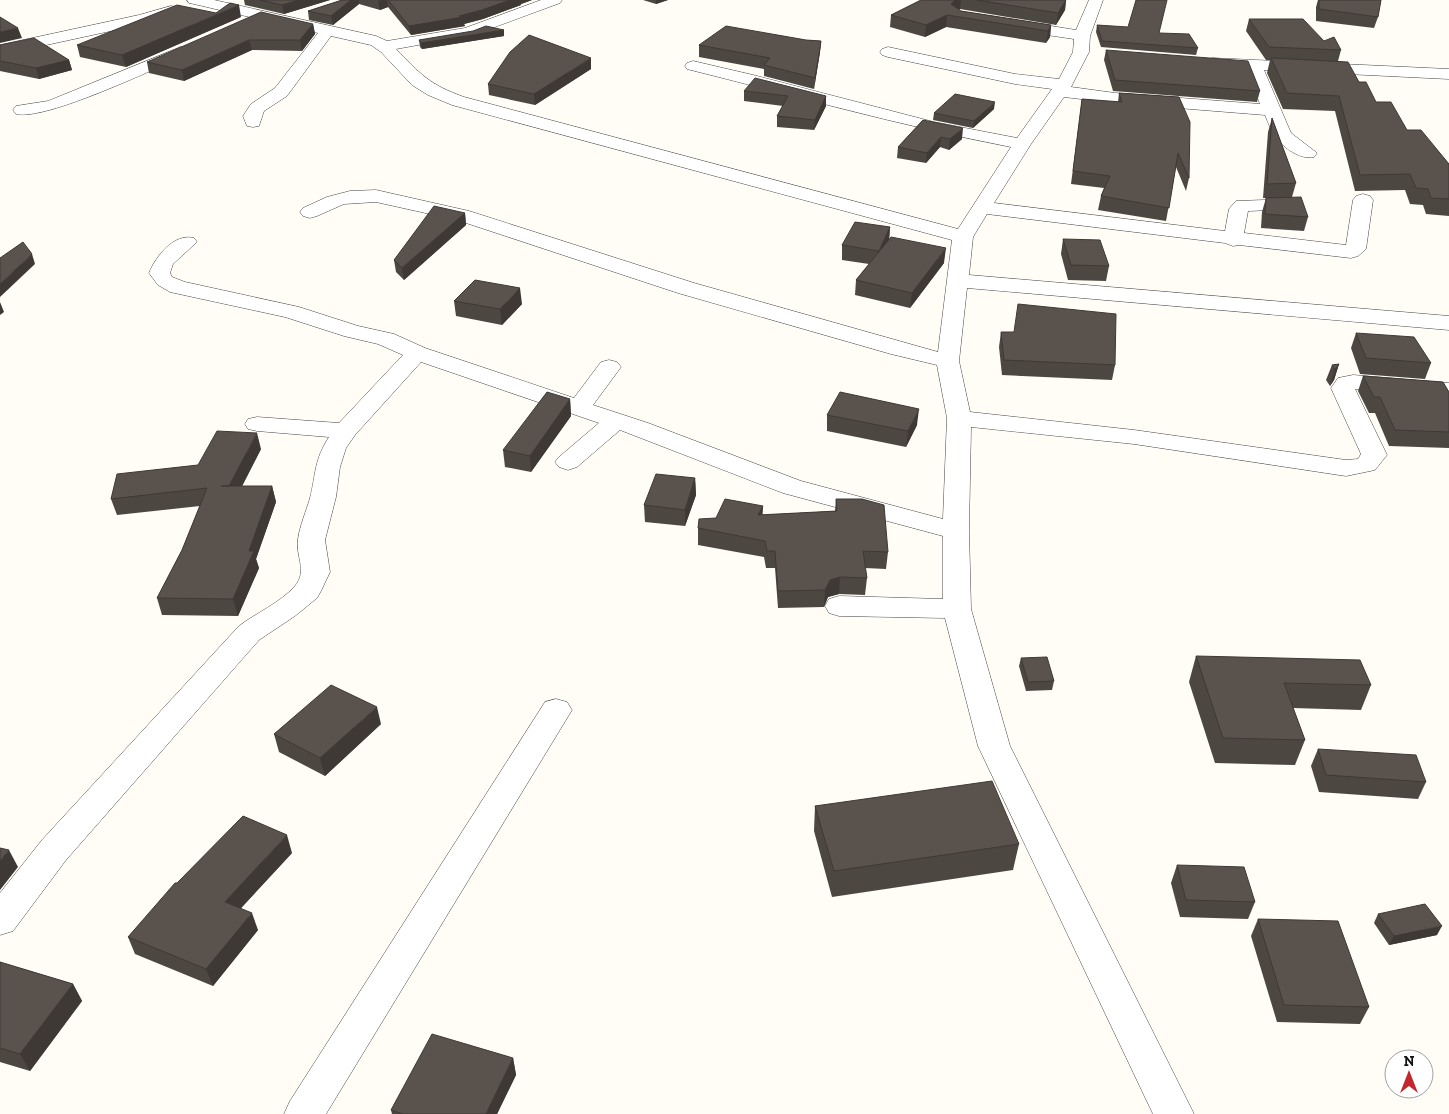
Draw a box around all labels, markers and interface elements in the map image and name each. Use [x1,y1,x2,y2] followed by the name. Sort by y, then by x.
[1384,1049,1434,1099] north arrow
[1404,1053,1415,1070] text: N

